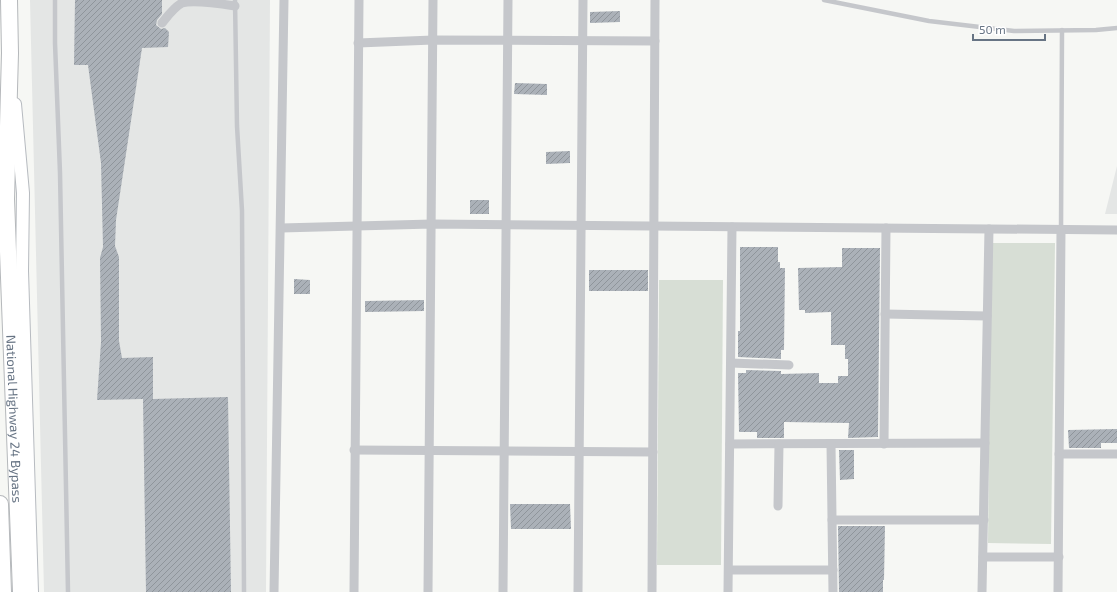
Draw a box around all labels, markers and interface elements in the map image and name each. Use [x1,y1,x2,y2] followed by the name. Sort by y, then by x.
[973,16,1045,42] scale bar
[979,22,1006,36] text: 50 m
[3,334,26,503] street label: National Highway 24 Bypass

